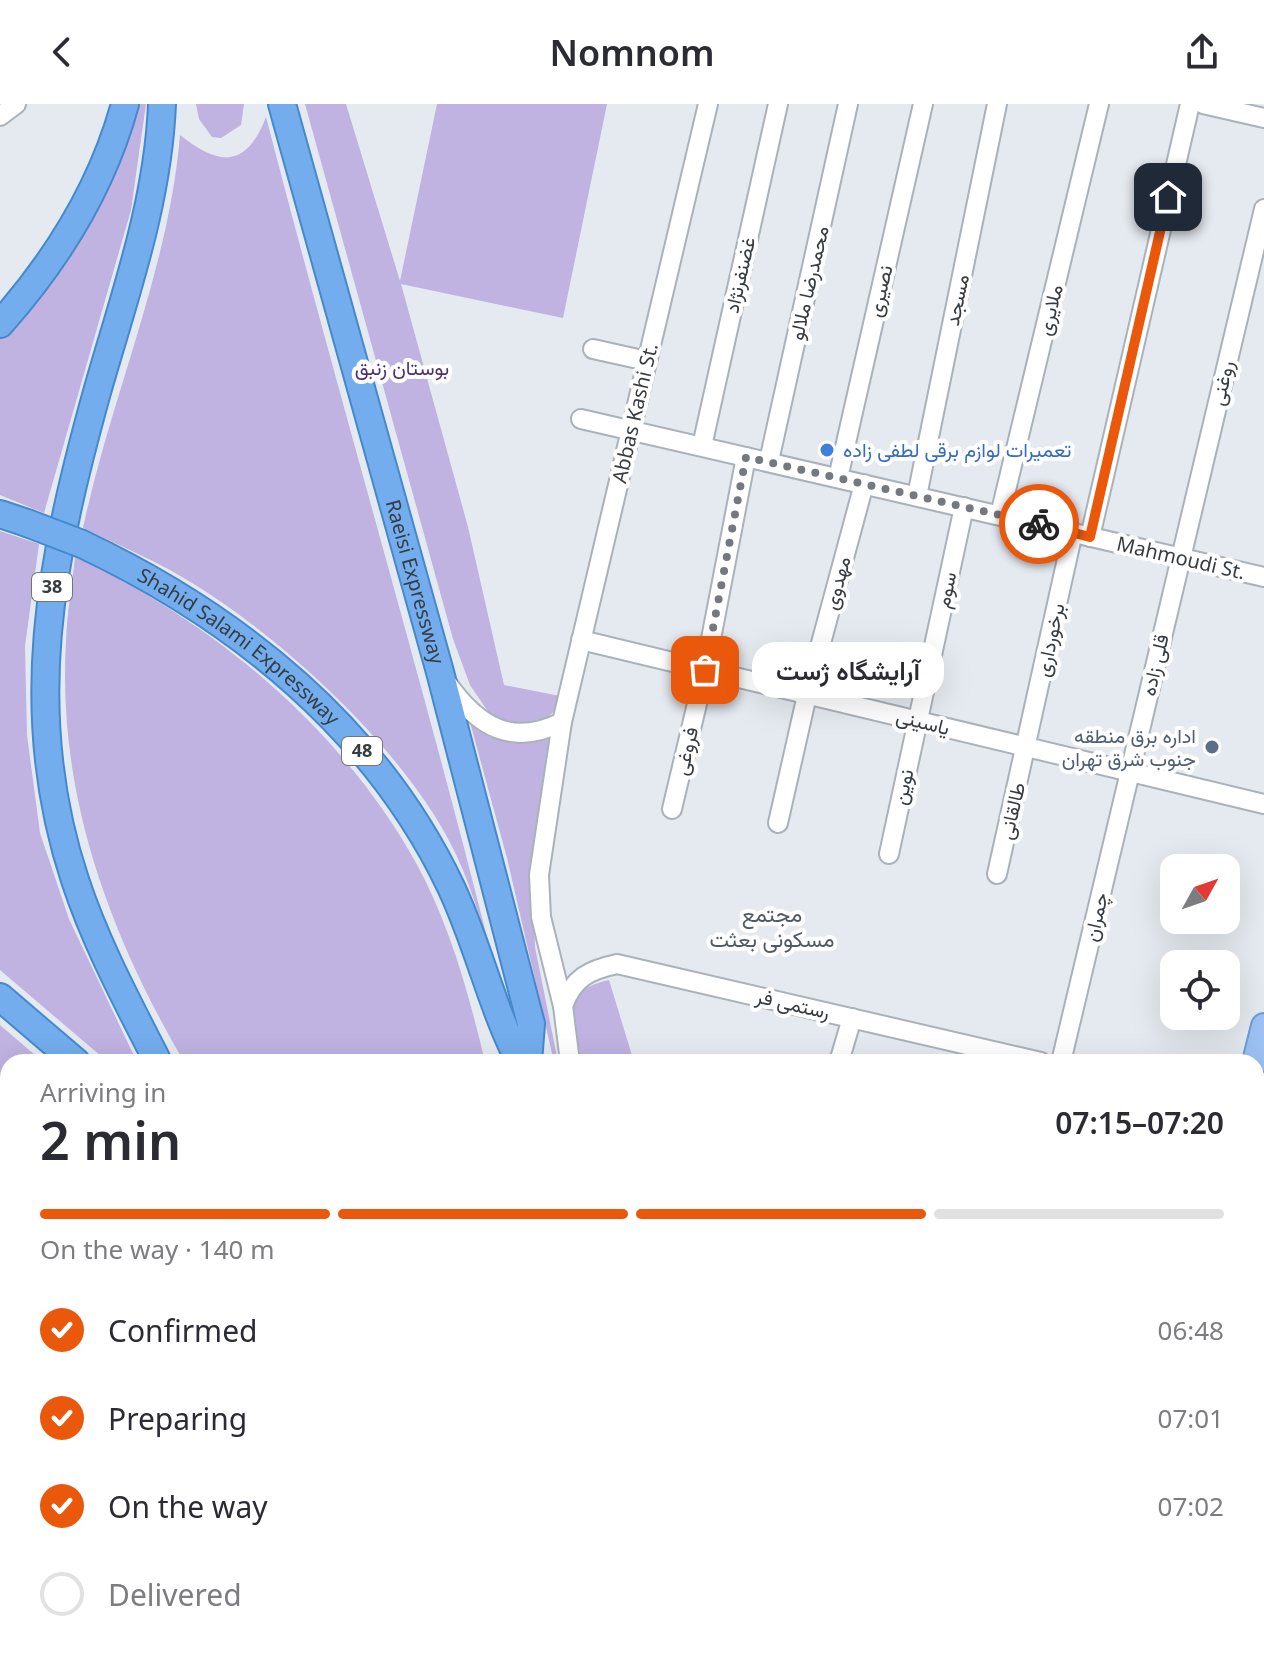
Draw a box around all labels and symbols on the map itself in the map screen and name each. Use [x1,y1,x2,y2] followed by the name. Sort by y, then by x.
[1134,163,1202,231] pin
[782,223,835,343] street label: محمدرضا ملالو
[718,234,761,316] street label: غضنفرنژاد
[860,262,899,320] street label: نصیری
[938,272,975,328] street label: مسجد
[1030,282,1069,338] street label: ملایری
[605,340,664,486] street label: Abbas Kashi St.
[355,354,449,381] park label: بوستان زنبق
[1203,358,1240,408] street label: روغنی
[843,436,1071,463] place label: تعمیرات لوازم برقی لطفی زاده
[818,441,836,459] marker: تعمیرات لوازم برقی لطفی زاده
[999,484,1079,564] courier
[380,496,451,668] street label: Raeisi Expressway
[1114,530,1248,585] street label: Mahmoudi St.
[816,553,857,613] street label: مهدوی
[133,561,346,731] street label: Shahid Salami Expressway
[929,569,963,611] street label: سوم
[32,573,72,601] road number: 38
[1029,601,1070,679] street label: برخورداری
[1134,631,1175,698] street label: قلی زاده
[671,636,739,704] pin
[753,642,945,698] callout: آرایشگاه ژست
[894,702,953,741] street label: یاسینی
[1062,722,1196,772] place label: اداره برق منطقه جنوب شرق تهران
[667,724,704,778] street label: فروغی
[342,737,382,765] road number: 48
[1203,738,1221,756] marker: اداره برق منطقه جنوب شرق تهران
[886,767,919,807] street label: نوین
[992,780,1031,842] street label: طالقانی
[1160,854,1240,934] north arrow
[1077,890,1115,944] street label: چمران
[709,898,835,953] district label: مجتمع مسکونی بعثت
[753,982,833,1025] street label: رستمی فر

